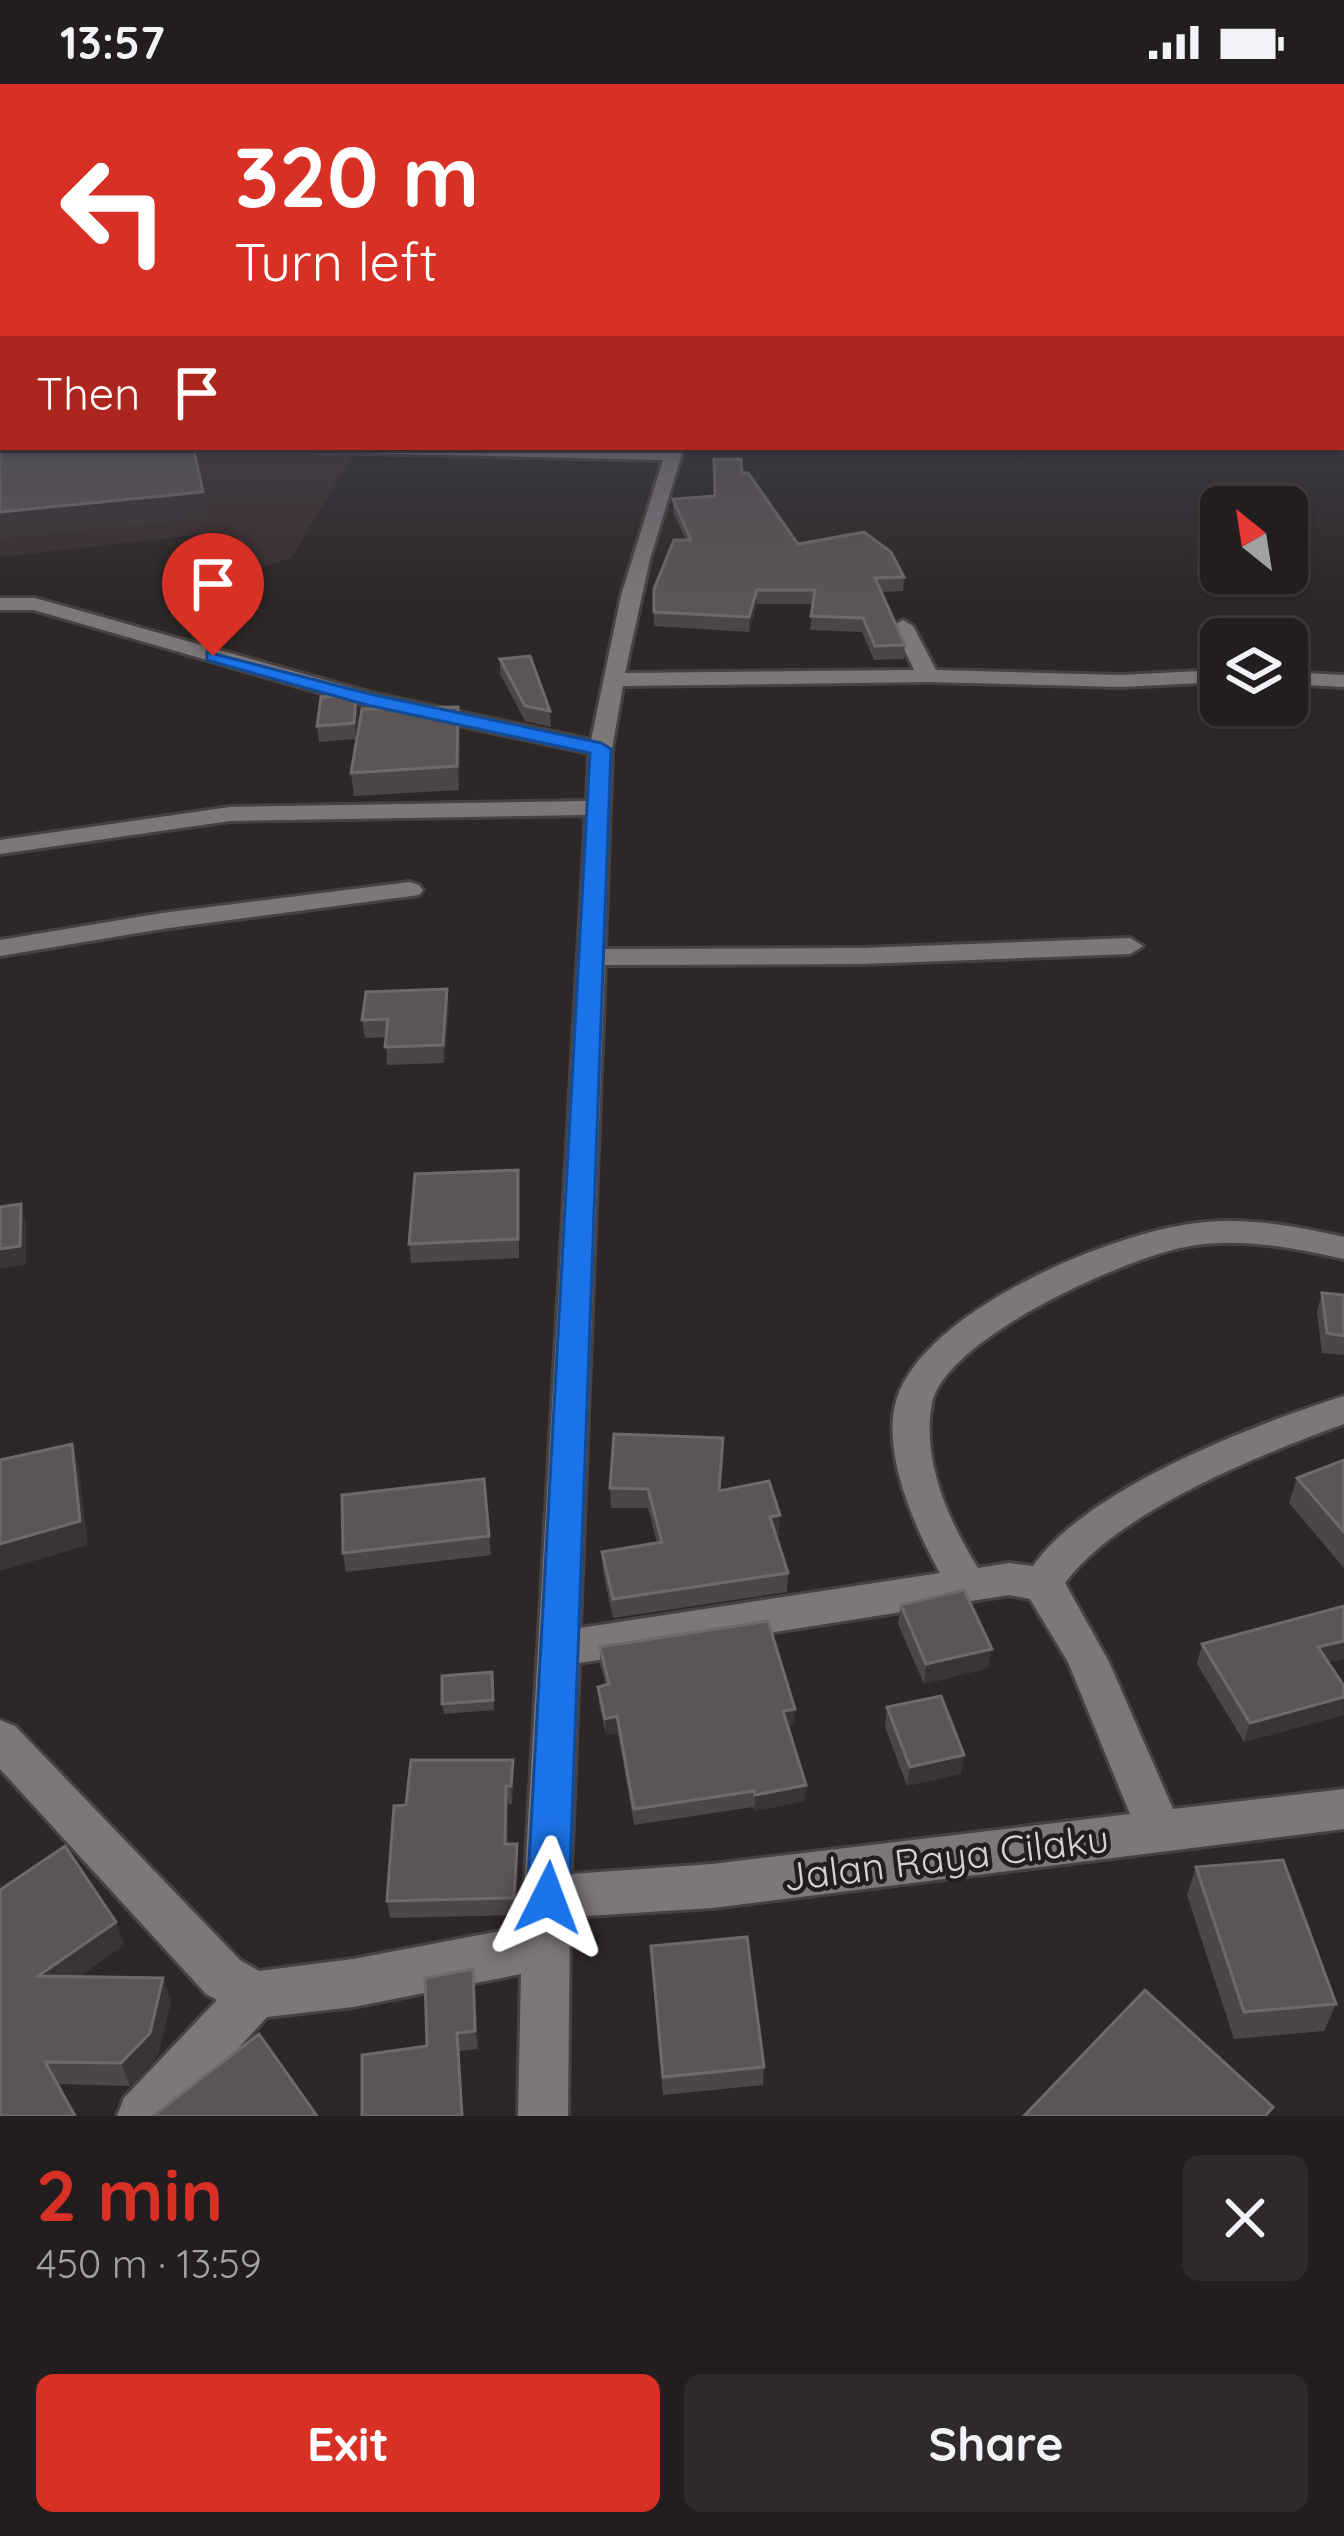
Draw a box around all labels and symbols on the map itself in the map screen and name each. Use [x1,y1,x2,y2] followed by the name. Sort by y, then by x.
[1200,486,1308,594] north arrow
[162,533,264,656] pin
[781,1813,1111,1901] street label: Jalan Raya Cilaku
[485,1835,611,1961] position arrow

